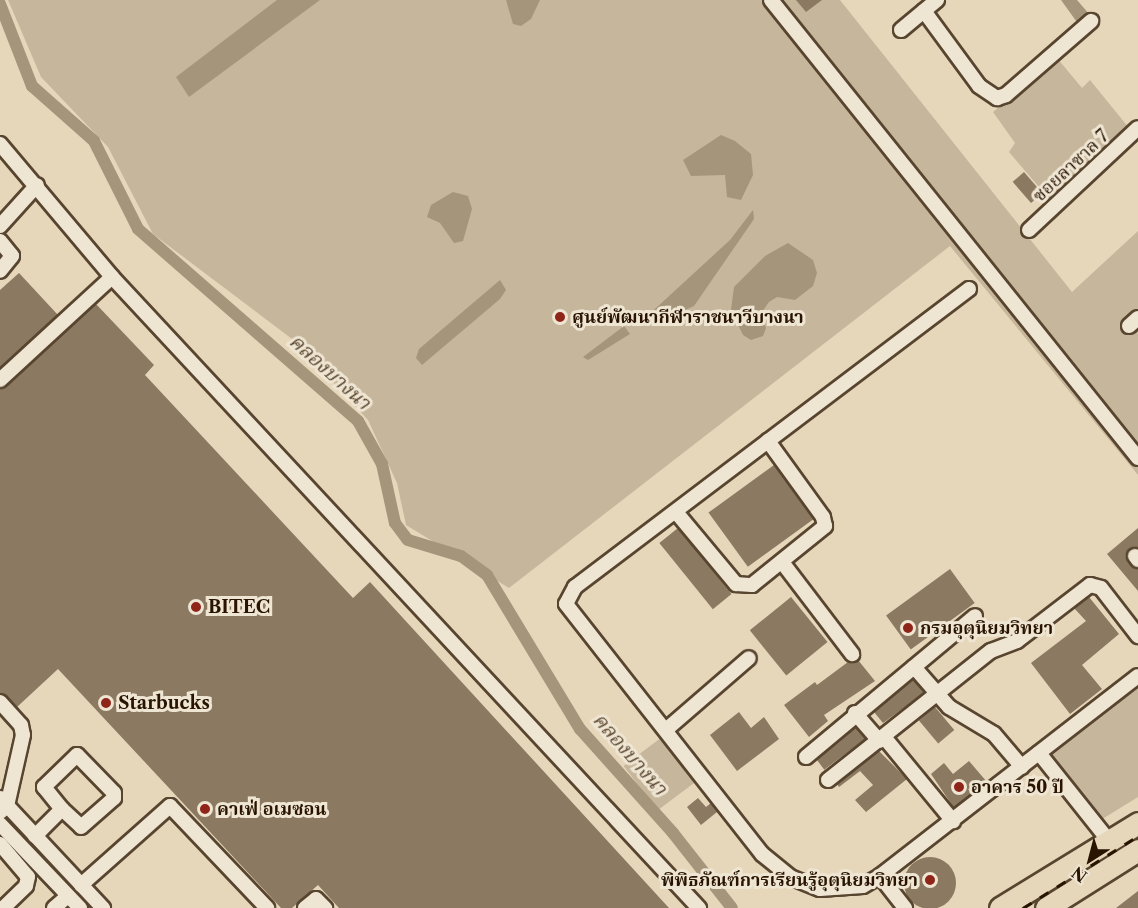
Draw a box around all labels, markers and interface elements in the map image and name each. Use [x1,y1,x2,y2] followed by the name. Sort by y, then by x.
[1029,125,1113,207] street label: ซอยลาซาล 7
[572,306,804,328] place label: ศูนย์พัฒนากีฬาราชนาวีบางนา
[553,310,567,324] marker: ศูนย์พัฒนากีฬาราชนาวีบางนา
[284,329,376,415] water label: คลองบางนา
[208,596,270,618] place label: BITEC
[189,600,203,614] marker: BITEC
[920,617,1053,639] place label: กรมอุตุนิยมวิทยา
[901,621,915,635] marker: กรมอุตุนิยมวิทยา
[118,692,210,714] place label: Starbucks
[99,696,113,710] marker: Starbucks
[588,708,672,800] water label: คลองบางนา
[971,776,1064,798] place label: อาคาร 50 ปี
[952,780,966,794] marker: อาคาร 50 ปี
[217,798,326,820] place label: คาเฟ่ อเมซอน
[198,802,212,816] marker: คาเฟ่ อเมซอน
[1060,830,1120,890] north arrow
[1068,862,1091,887] text: N
[661,869,918,891] place label: พิพิธภัณฑ์การเรียนรู้อุตุนิยมวิทยา
[923,873,937,887] marker: พิพิธภัณฑ์การเรียนรู้อุตุนิยมวิทยา

